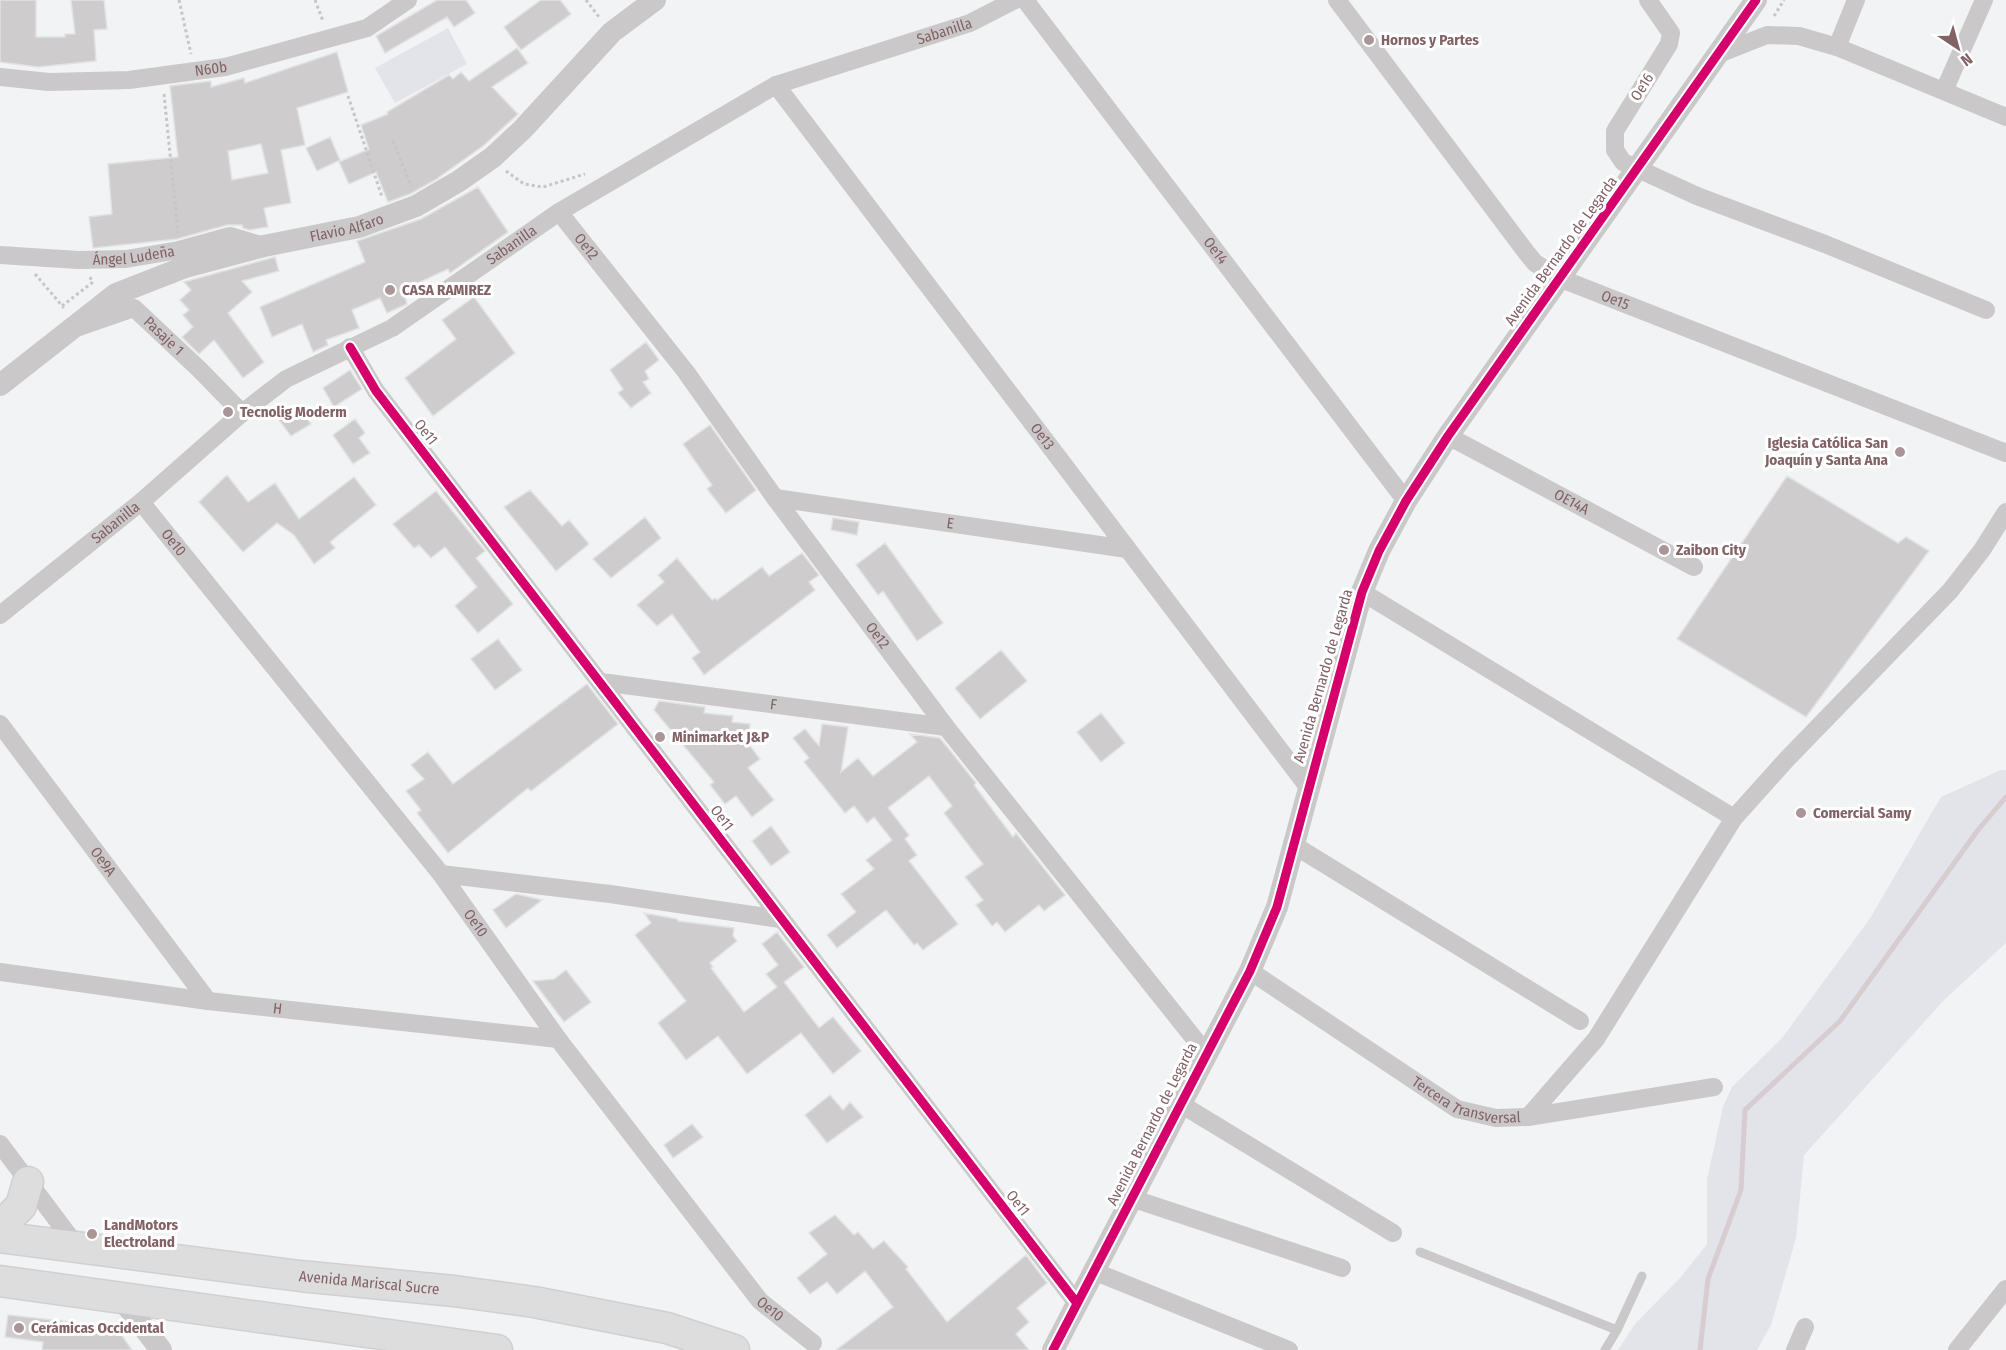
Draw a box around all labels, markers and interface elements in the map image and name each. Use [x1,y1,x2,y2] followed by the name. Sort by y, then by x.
[914,14,974,48] street label: Sabanilla
[1928,18,1988,78] north arrow
[1381,31,1479,49] place label: Hornos y Partes
[1362,33,1376,47] marker: Hornos y Partes
[1957,49,1976,70] text: N
[194,58,228,80] street label: N60b
[1627,70,1657,104] street label: Oe16
[1501,173,1621,329] street label: Avenida Bernardo de Legarda
[308,210,386,246] street label: Flavio Alfaro
[483,221,540,269] street label: Sabanilla
[570,230,603,264] street label: Oe12
[1200,234,1232,268] street label: Oe14
[92,242,176,269] street label: Ángel Ludeña
[402,281,492,299] place label: CASA RAMIREZ
[383,283,397,297] marker: CASA RAMIREZ
[1599,286,1632,314] street label: Oe15
[140,313,188,359] street label: Pasaje 1
[240,403,347,421] place label: Tecnolig Moderm
[221,405,235,419] marker: Tecnolig Moderm
[410,416,442,448] street label: Oe11
[1027,420,1058,454] street label: Oe13
[1764,434,1889,469] place label: Iglesia Católica San Joaquín y Santa Ana
[1893,445,1907,459] marker: Iglesia Católica San Joaquín y Santa Ana
[1551,485,1592,519] street label: OE14A
[88,498,143,547] street label: Sabanilla
[945,514,955,533] street label: E
[157,525,190,560] street label: Oe10
[1676,541,1747,559] place label: Zaibon City
[1657,543,1671,557] marker: Zaibon City
[1290,587,1356,765] street label: Avenida Bernardo de Legarda
[862,619,894,653] street label: Oe12
[769,695,778,714] street label: F
[672,728,769,746] place label: Minimarket J&P
[653,730,667,744] marker: Minimarket J&P
[707,802,737,834] street label: Oe11
[1813,804,1912,822] place label: Comercial Samy
[1794,806,1808,820] marker: Comercial Samy
[87,843,120,880] street label: Oe9A
[460,906,492,940] street label: Oe10
[272,999,283,1018] street label: H
[1103,1040,1201,1208] street label: Avenida Bernardo de Legarda
[1409,1073,1521,1127] street label: Tercera Transversal
[1002,1187,1034,1219] street label: Oe11
[104,1216,179,1251] place label: LandMotors Electroland
[85,1227,99,1241] marker: LandMotors Electroland
[298,1267,440,1299] street label: Avenida Mariscal Sucre
[753,1293,787,1325] street label: Oe10
[31,1319,165,1337] place label: Cerámicas Occidental
[12,1321,26,1335] marker: Cerámicas Occidental

